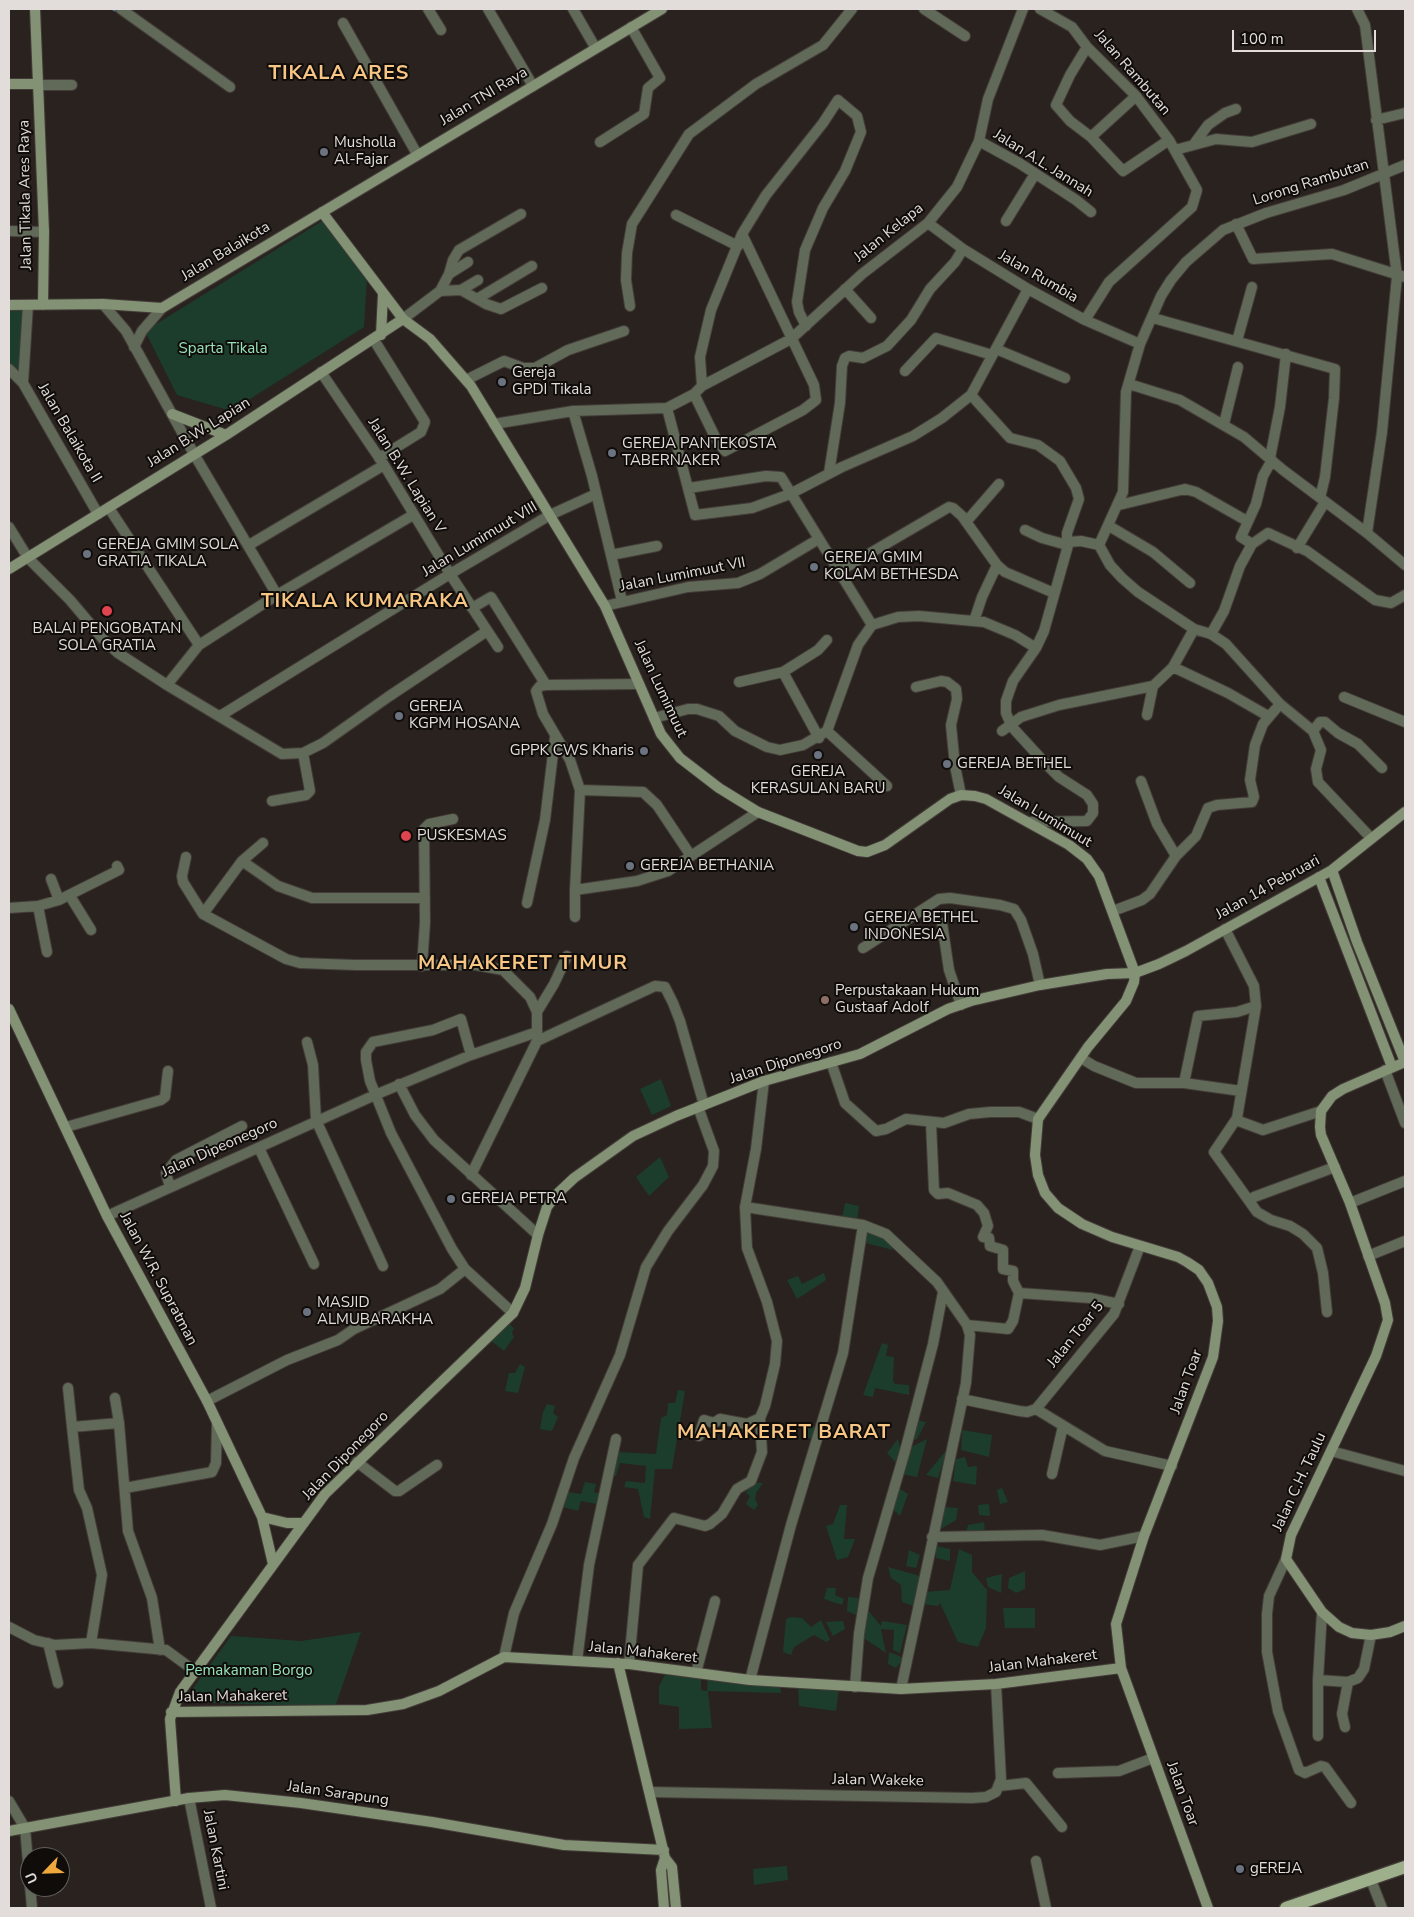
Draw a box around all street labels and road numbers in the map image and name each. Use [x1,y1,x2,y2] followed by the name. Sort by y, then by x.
[1090,27,1174,119] street label: Jalan Rambutan
[437,64,531,130] street label: Jalan TNI Raya
[16,120,36,270] street label: Jalan Tikala Ares Raya
[990,126,1096,202] street label: Jalan A.L. Jannah
[1251,156,1371,210] street label: Lorong Rambutan
[851,200,927,266] street label: Jalan Kelapa
[178,218,274,286] street label: Jalan Balaikota
[995,247,1081,307] street label: Jalan Rumbia
[33,380,105,486] street label: Jalan Balaikota II
[144,394,254,472] street label: Jalan B.W. Lapian
[363,415,449,537] street label: Jalan B.W. Lapian V
[419,499,541,581] street label: Jalan Lumimuut VIII
[619,554,747,596] street label: Jalan Lumimuut VII
[630,638,690,740] street label: Jalan Lumimuut
[995,782,1095,852] street label: Jalan Lumimuut
[1213,852,1323,924] street label: Jalan 14 Pebruari
[728,1035,844,1089] street label: Jalan Diponegoro
[159,1114,281,1182] street label: Jalan Dipeonegoro
[115,1209,201,1349] street label: Jalan W.R. Supratman
[1044,1298,1108,1372] street label: Jalan Toar 5
[1167,1347,1207,1417] street label: Jalan Toar
[299,1408,393,1504] street label: Jalan Diponegoro
[1269,1430,1331,1534] street label: Jalan C.H. Taulu
[588,1638,698,1668] street label: Jalan Mahakeret
[988,1646,1098,1678] street label: Jalan Mahakeret
[179,1687,287,1707] street label: Jalan Mahakeret
[1162,1759,1202,1829] street label: Jalan Toar
[832,1771,924,1791] street label: Jalan Wakeke
[286,1778,390,1810] street label: Jalan Sarapung
[198,1808,232,1892] street label: Jalan Kartini

